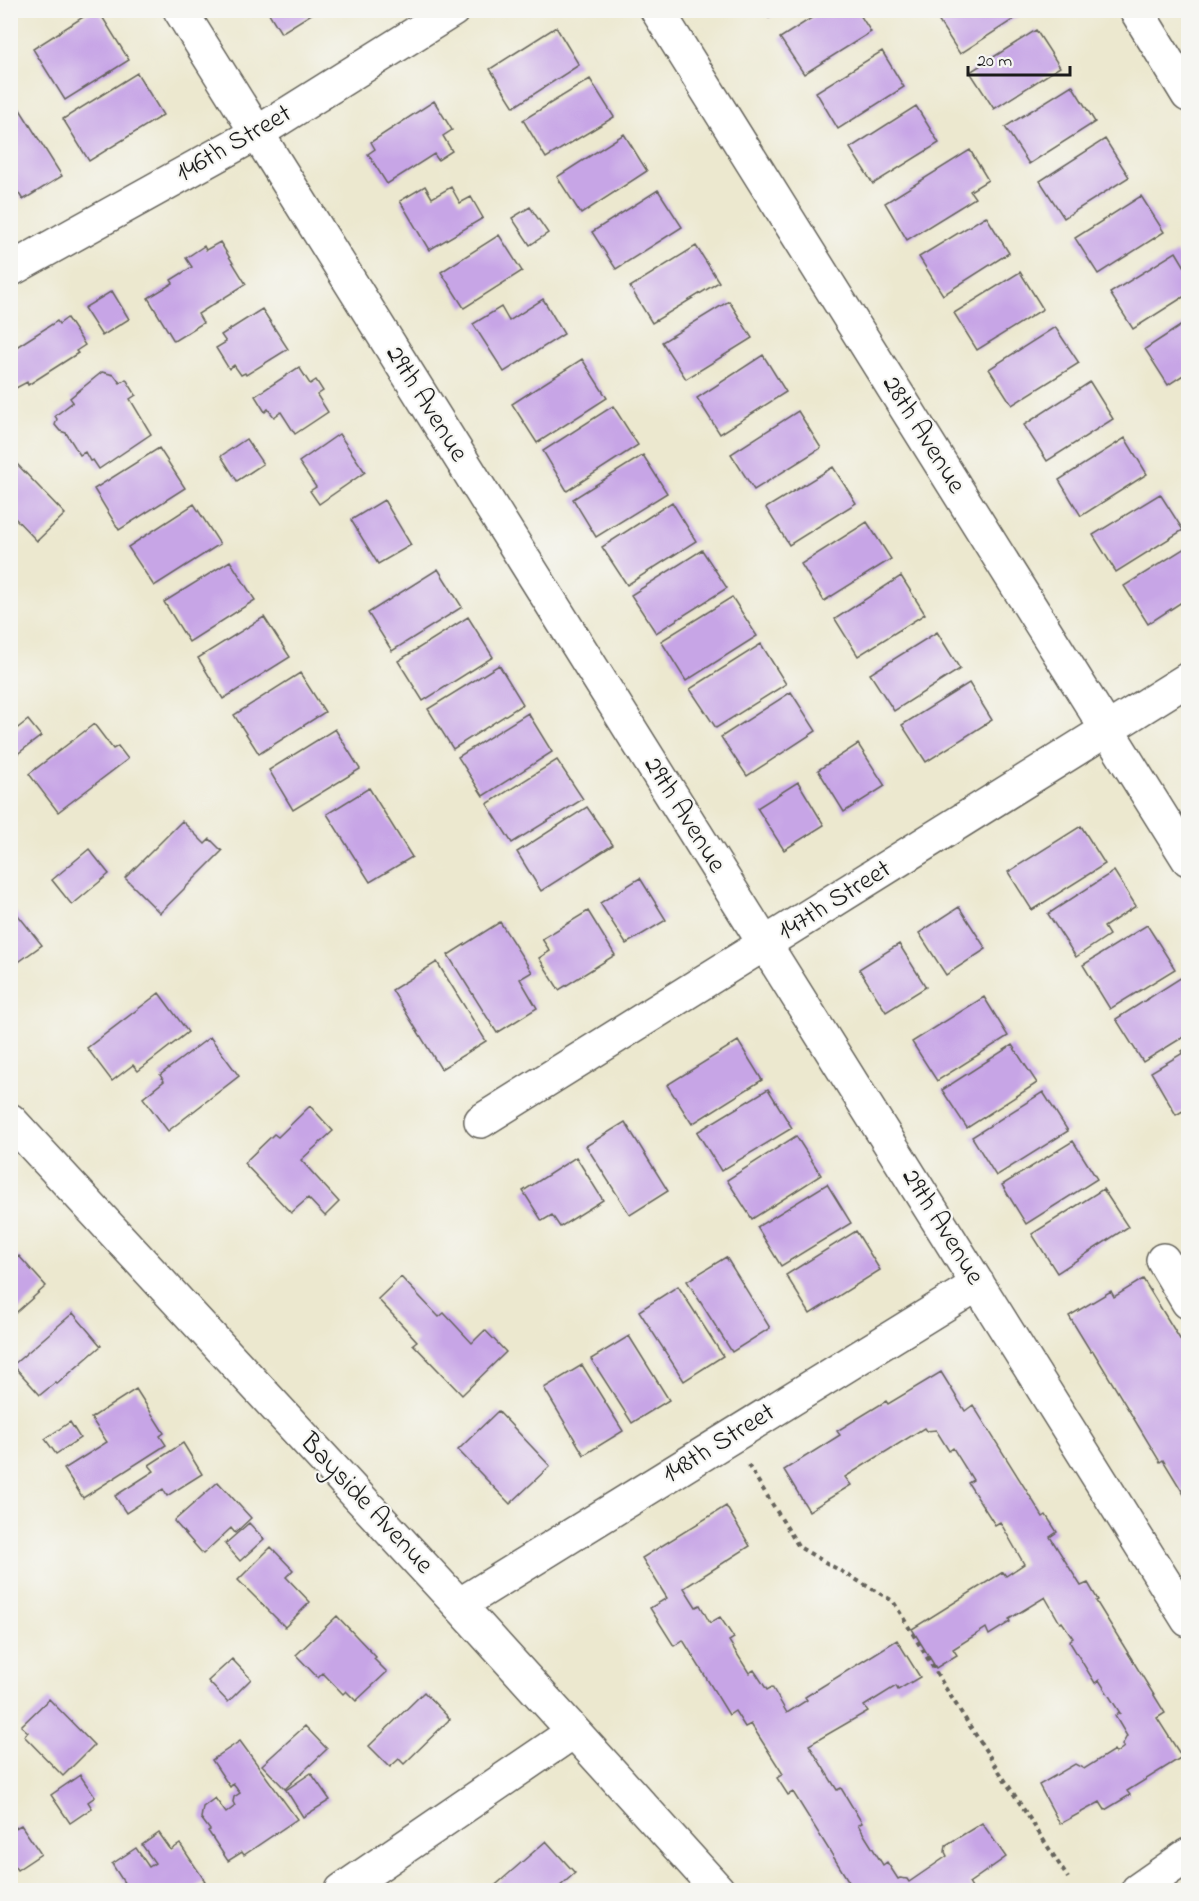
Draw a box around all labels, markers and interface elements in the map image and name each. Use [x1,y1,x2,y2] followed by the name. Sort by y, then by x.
[968,39,1070,77] scale bar
[977,49,1012,75] text: 20 m
[169,95,299,193] street label: 146th Street
[375,338,478,471] street label: 29th Avenue
[871,368,975,502] street label: 28th Avenue
[633,749,736,882] street label: 29th Avenue
[771,851,899,951] street label: 147th Street
[891,1161,994,1294] street label: 29th Avenue
[655,1394,783,1494] street label: 148th Street
[289,1424,443,1584] street label: Bayside Avenue

